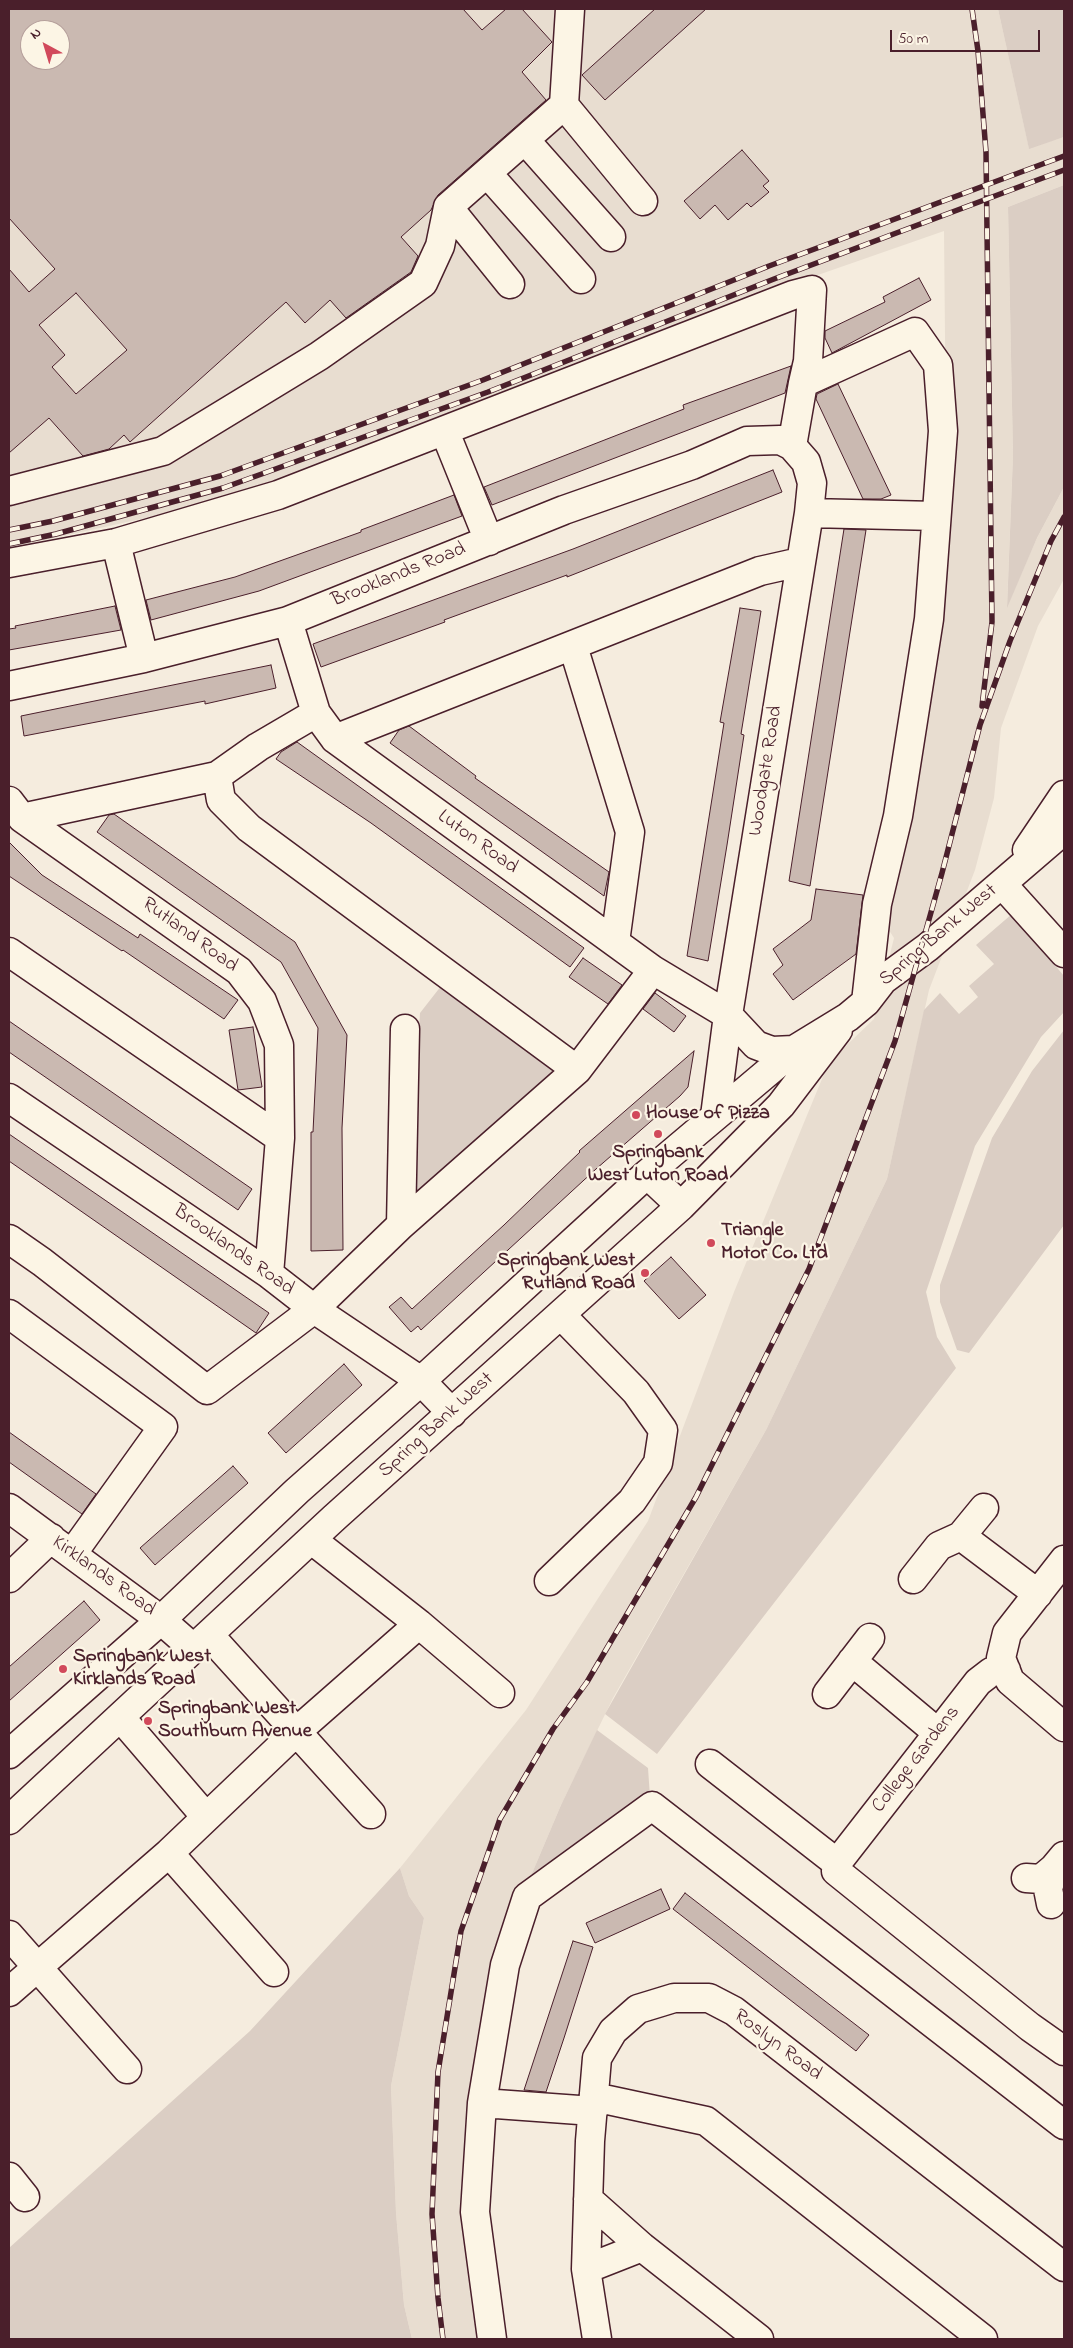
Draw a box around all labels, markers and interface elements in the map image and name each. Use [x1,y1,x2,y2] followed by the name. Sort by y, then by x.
[20,20,70,70] north arrow
[893,20,1043,52] scale bar
[26,23,46,45] text: N
[898,28,928,50] text: 50 m
[328,538,470,614] street label: Brooklands Road
[745,704,789,838] street label: Woodgate Road
[432,806,522,880] street label: Luton Road
[875,880,1003,992] street label: Spring Bank West
[136,893,242,979] street label: Rutland Road
[646,1103,770,1127] place label: House of Pizza
[630,1109,642,1121] marker: House of Pizza
[652,1128,664,1140] marker: Springbank West Luton Road
[588,1142,728,1189] place label: Springbank West Luton Road
[168,1200,298,1302] street label: Brooklands Road
[721,1220,828,1267] place label: Triangle Motor Co. Ltd
[705,1237,717,1249] marker: Triangle Motor Co. Ltd
[497,1250,635,1297] place label: Springbank West Rutland Road
[639,1267,651,1279] marker: Springbank West Rutland Road
[374,1368,500,1484] street label: Spring Bank West
[47,1531,159,1623] street label: Kirklands Road
[73,1646,211,1693] place label: Springbank West Kirklands Road
[57,1663,69,1675] marker: Springbank West Kirklands Road
[158,1698,312,1745] place label: Springbank West Southburn Avenue
[868,1702,966,1818] street label: College Gardens
[142,1715,154,1727] marker: Springbank West Southburn Avenue
[728,2005,826,2087] street label: Roslyn Road

